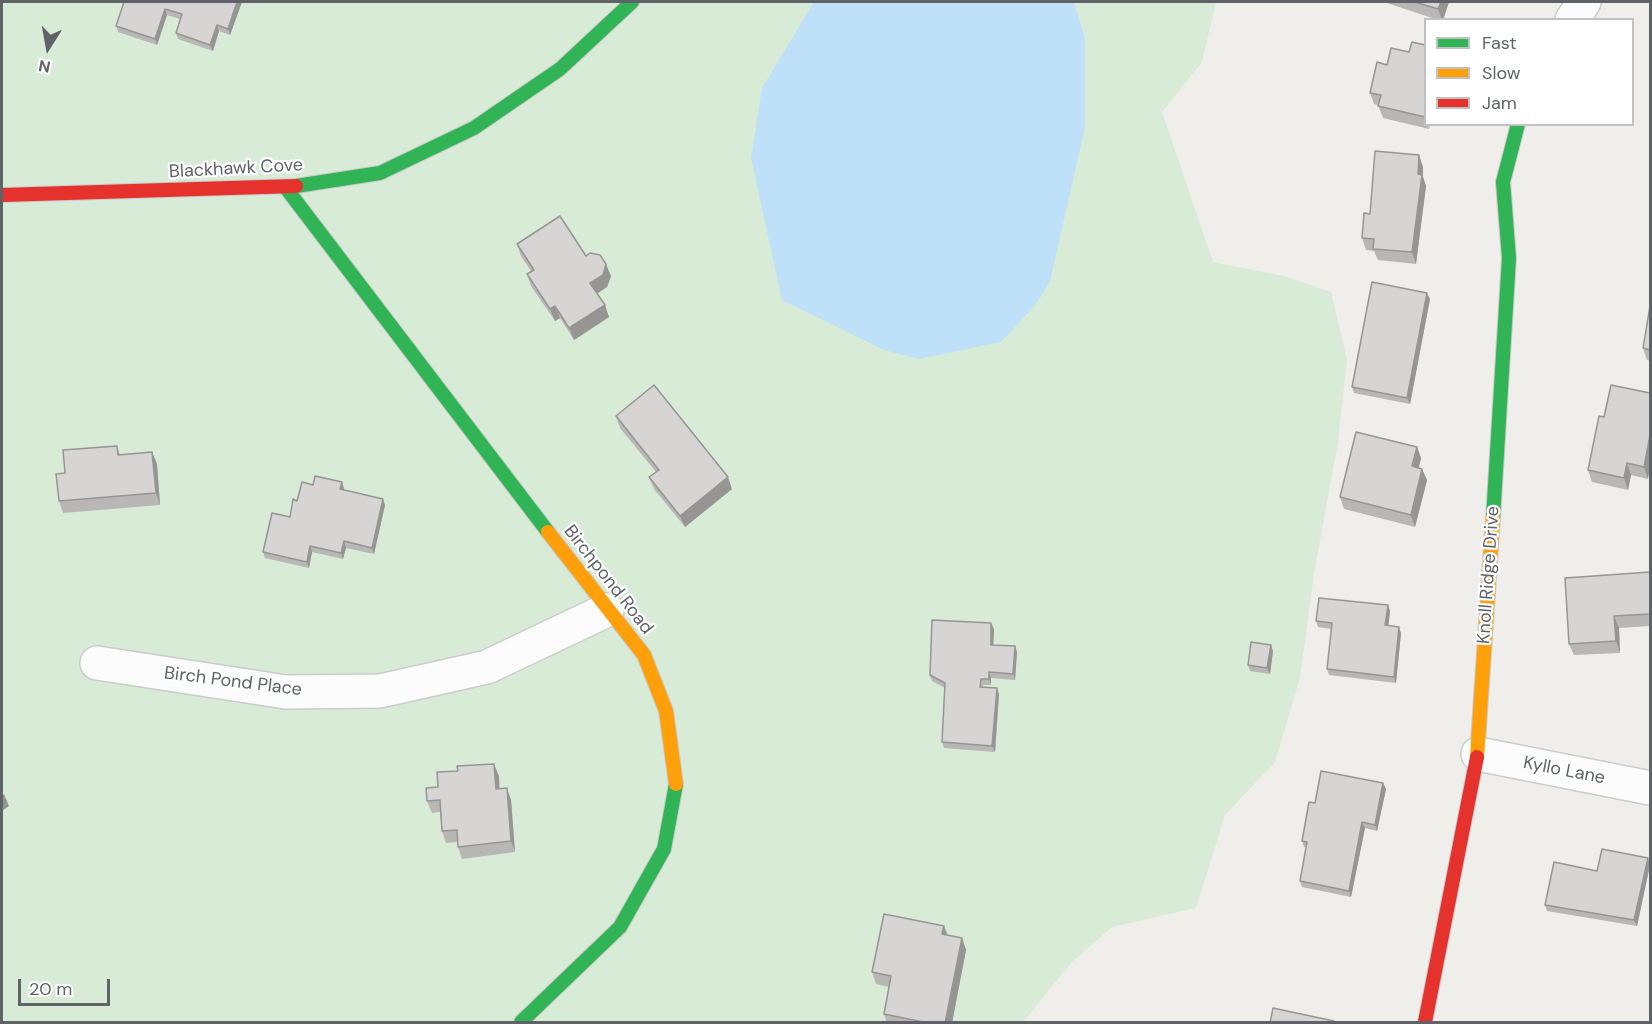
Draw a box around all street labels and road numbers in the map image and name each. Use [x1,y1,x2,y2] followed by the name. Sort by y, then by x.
[169,155,303,183] street label: Blackhawk Cove
[1473,505,1505,645] street label: Knoll Ridge Drive
[559,521,657,639] street label: Birchpond Road
[163,663,303,701] street label: Birch Pond Place
[1521,752,1607,790] street label: Kyllo Lane

